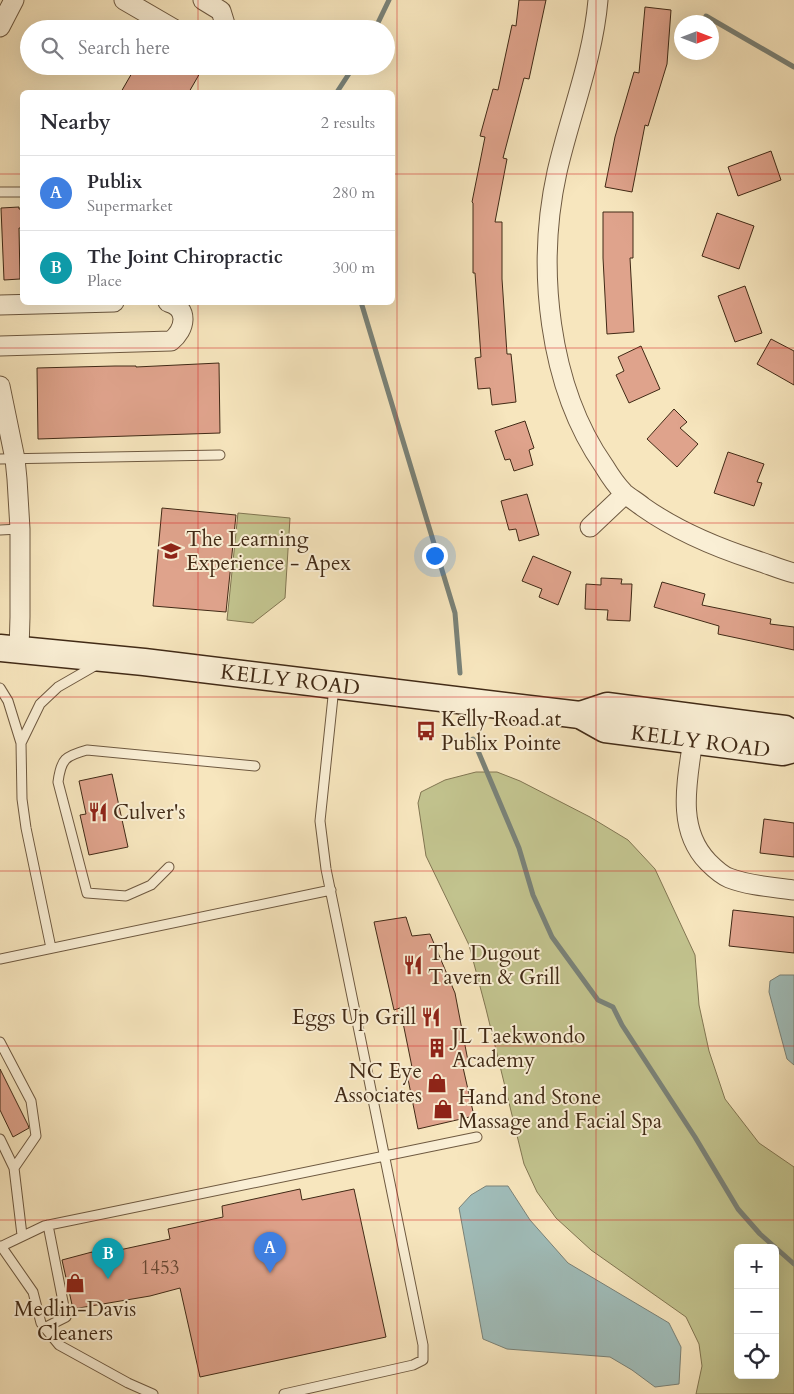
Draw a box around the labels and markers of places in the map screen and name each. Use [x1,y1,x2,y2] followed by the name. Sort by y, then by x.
[186,525,352,578] place label: The Learning Experience - Apex
[160,540,182,562] school or university icon: The Learning Experience - Apex
[441,705,561,758] place label: Kelly Road at Publix Pointe
[415,720,437,742] bus stop icon: Kelly Road at Publix Pointe
[113,798,186,827] place label: Culver's
[87,801,109,823] restaurant icon: Culver's
[428,939,560,992] place label: The Dugout Tavern & Grill
[402,954,424,976] restaurant icon: The Dugout Tavern & Grill
[292,1003,416,1032] place label: Eggs Up Grill
[420,1006,442,1028] restaurant icon: Eggs Up Grill
[449,1022,585,1075] place label: JL Taekwondo Academy
[426,1037,448,1059] building icon: JL Taekwondo Academy
[334,1057,422,1110] place label: NC Eye Associates
[426,1072,448,1094] shop icon: NC Eye Associates
[458,1083,662,1136] place label: Hand and Stone Massage and Facial Spa
[432,1098,454,1120] shop icon: Hand and Stone Massage and Facial Spa
[254,1232,286,1273] pin: A
[92,1238,124,1279] pin: B
[64,1272,86,1294] shop icon: Medlin-Davis Cleaners
[14,1295,136,1348] place label: Medlin-Davis Cleaners

